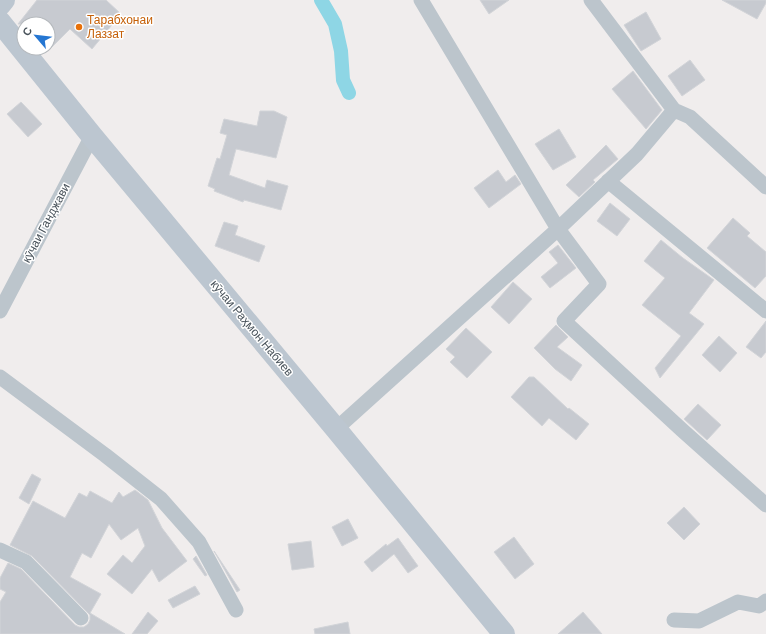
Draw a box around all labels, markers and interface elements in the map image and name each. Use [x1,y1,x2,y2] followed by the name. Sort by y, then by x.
[87,12,153,42] place label: Тарабхонаи Лаззат
[16,16,56,56] north arrow
[74,22,84,32] marker: Тарабхонаи Лаззат
[19,24,35,38] text: С
[18,180,74,266] street label: кӯчаи Ганджави
[207,276,297,380] street label: кӯчаи Раҳмон Набиев

